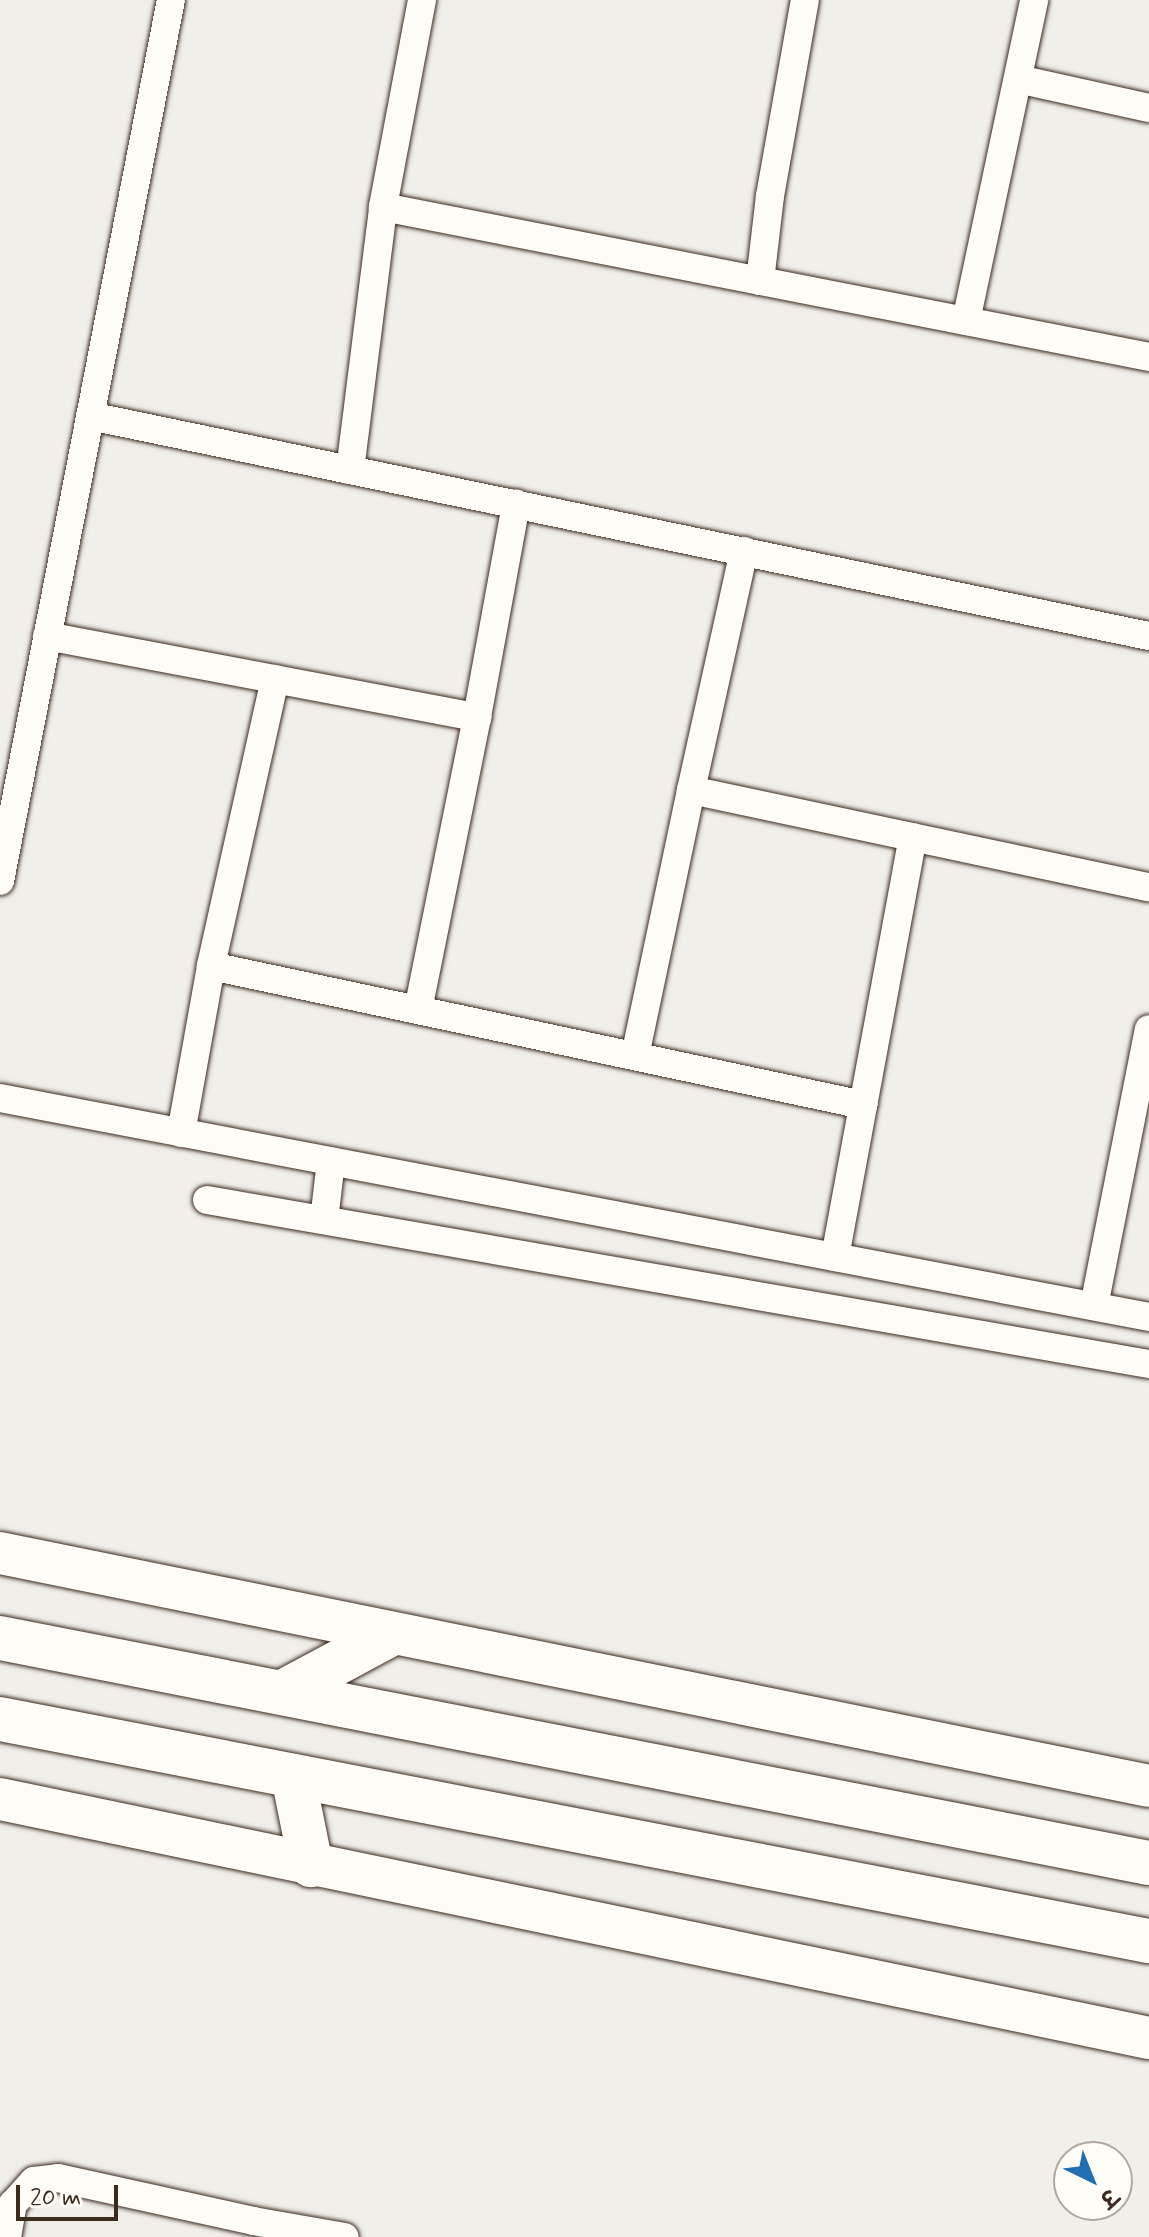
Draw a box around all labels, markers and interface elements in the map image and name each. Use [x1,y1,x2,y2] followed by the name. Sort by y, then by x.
[1053,2141,1133,2221] north arrow
[20,2169,122,2219] scale bar
[1093,2182,1123,2212] text: उ
[30,2183,81,2214] text: 20 m

